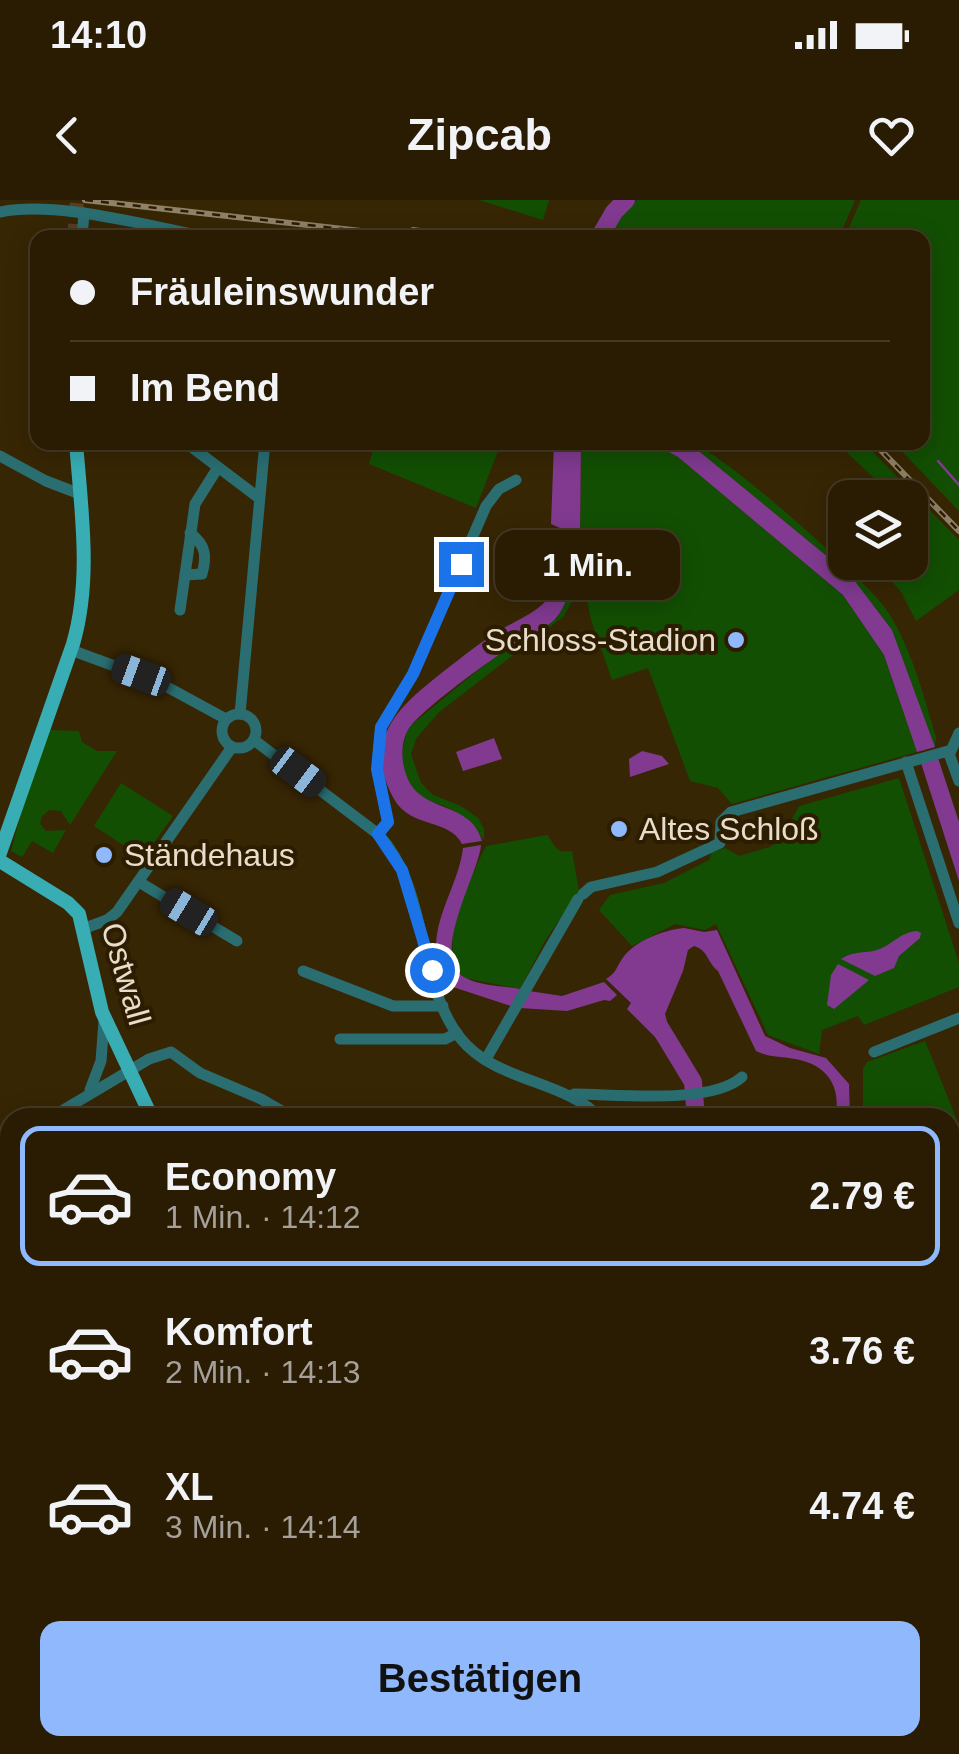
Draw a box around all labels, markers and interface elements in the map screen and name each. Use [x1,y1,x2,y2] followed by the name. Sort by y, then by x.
[50,14,147,56] text: 14:10
[40,108,95,163] icon: back
[864,108,919,163] icon: heart
[407,109,552,160] text: Zipcab
[130,271,434,313] text: Fräuleinswunder
[130,367,280,409] text: Im Bend
[828,480,928,580] map controls
[828,480,928,580] button: layers
[496,529,681,599] callout: 1 Min.
[439,542,484,587] route end
[542,547,633,583] text: 1 Min.
[485,622,716,658] place label: Schloss-Stadion
[725,629,747,651] marker: Schloss-Stadion
[108,651,174,699] car
[265,742,331,802] car
[639,811,819,847] place label: Altes Schloß
[608,818,630,840] marker: Altes Schloß
[124,837,295,873] place label: Ständehaus
[93,844,115,866] marker: Ständehaus
[156,884,222,940] car
[94,919,158,1029] street label: Ostwall
[410,948,455,993] route start
[45,1151,135,1241] icon: car
[165,1156,336,1198] text: Economy
[809,1175,915,1217] text: 2.79 €
[165,1199,361,1235] text: 1 Min. · 14:12
[45,1306,135,1396] icon: car
[165,1311,313,1353] text: Komfort
[809,1330,915,1372] text: 3.76 €
[165,1354,361,1390] text: 2 Min. · 14:13
[45,1461,135,1551] icon: car
[165,1466,214,1508] text: XL
[809,1485,915,1527] text: 4.74 €
[165,1509,361,1545] text: 3 Min. · 14:14
[40,1621,920,1736] button: Bestätigen

